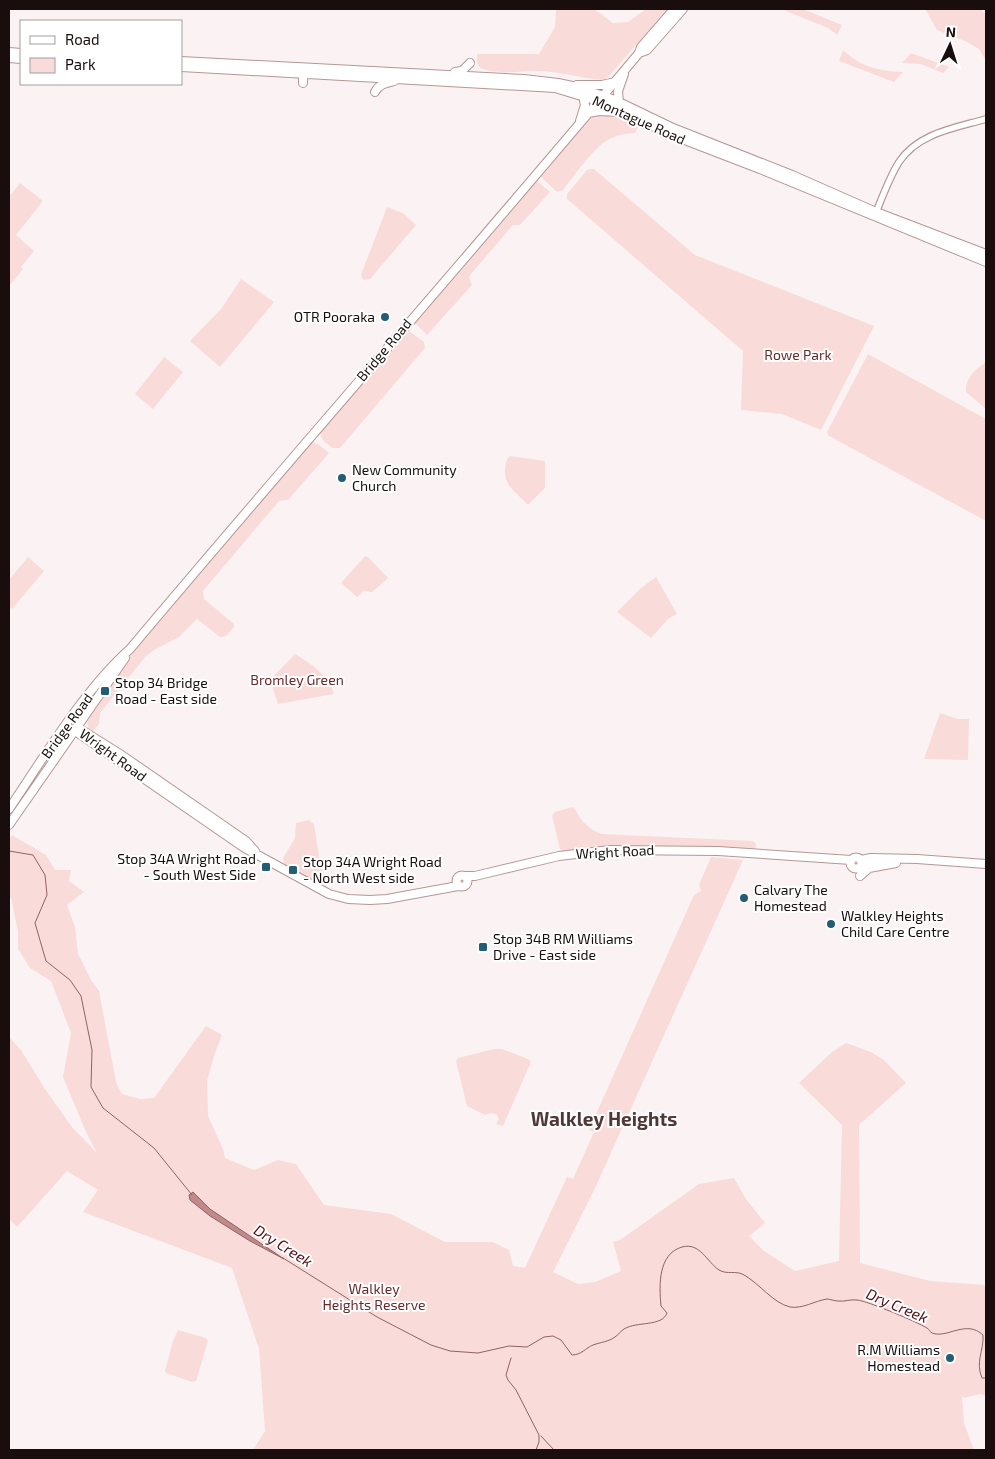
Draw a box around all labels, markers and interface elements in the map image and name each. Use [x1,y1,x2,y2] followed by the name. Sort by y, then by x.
[20,20,182,85] legend
[925,20,975,70] north arrow
[945,23,957,40] text: N
[65,30,100,48] text: Road
[65,55,96,73] text: Park
[590,91,688,148] street label: Montague Road
[294,308,375,325] place label: OTR Pooraka
[379,311,391,323] marker: OTR Pooraka
[353,315,415,384] street label: Bridge Road
[764,346,832,363] park label: Rowe Park
[352,461,457,494] place label: New Community Church
[336,472,348,484] marker: New Community Church
[250,671,344,688] park label: Bromley Green
[115,674,217,707] place label: Stop 34 Bridge Road - East side
[99,685,111,697] marker: Stop 34 Bridge Road - East side
[37,690,96,762] street label: Bridge Road
[76,725,150,785] street label: Wright Road
[575,841,655,862] street label: Wright Road
[117,850,256,883] place label: Stop 34A Wright Road - South West Side
[303,853,442,886] place label: Stop 34A Wright Road - North West side
[260,861,272,873] marker: Stop 34A Wright Road - South West Side
[287,864,299,876] marker: Stop 34A Wright Road - North West side
[754,881,828,914] place label: Calvary The Homestead
[738,892,750,904] marker: Calvary The Homestead
[841,907,950,940] place label: Walkley Heights Child Care Centre
[825,918,837,930] marker: Walkley Heights Child Care Centre
[493,930,633,963] place label: Stop 34B RM Williams Drive - East side
[477,941,489,953] marker: Stop 34B RM Williams Drive - East side
[531,1107,677,1131] district label: Walkley Heights
[250,1220,316,1271] water label: Dry Creek
[322,1280,426,1313] park label: Walkley Heights Reserve
[863,1284,931,1327] water label: Dry Creek
[857,1341,940,1374] place label: R.M Williams Homestead
[944,1352,956,1364] marker: R.M Williams Homestead

